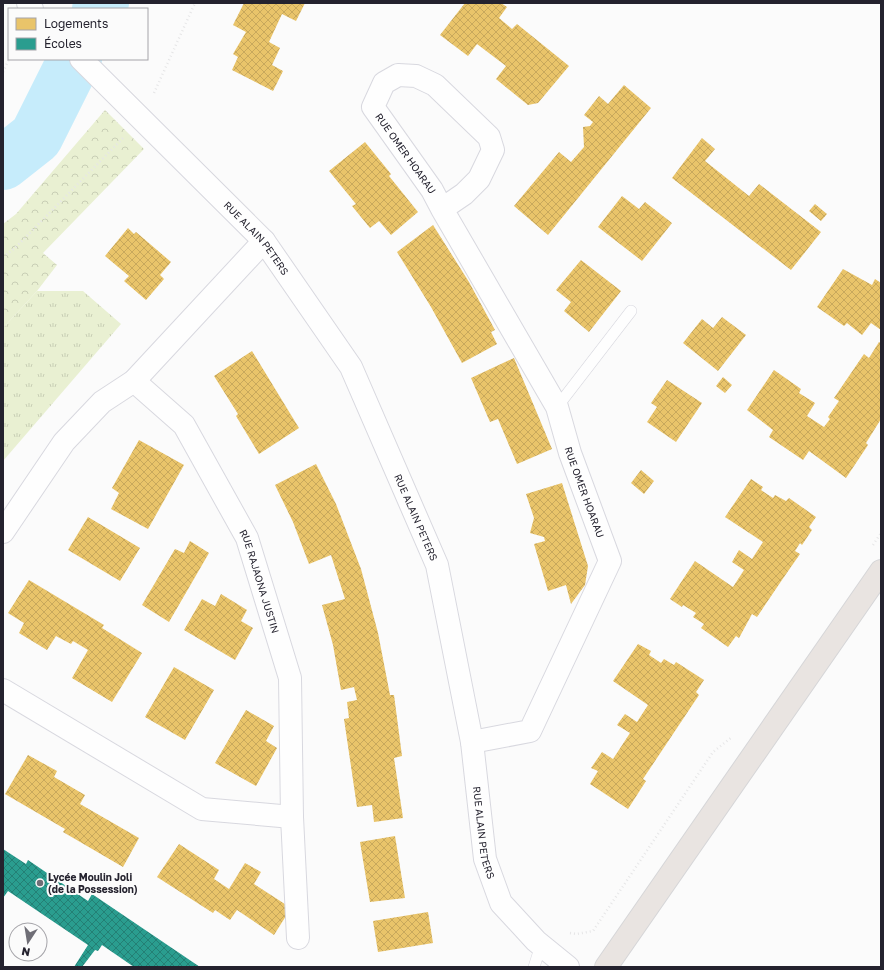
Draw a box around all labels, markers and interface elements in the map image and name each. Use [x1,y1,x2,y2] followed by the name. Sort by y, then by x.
[8,8,148,60] legend
[44,16,108,31] text: Logements
[44,36,82,51] text: Écoles
[373,111,439,196] street label: RUE OMER HOARAU
[222,199,291,277] street label: RUE ALAIN PETERS
[563,445,607,539] street label: RUE OMER HOARAU
[392,472,440,563] street label: RUE ALAIN PETERS
[237,527,282,635] street label: RUE RAJAONA JUSTIN
[471,786,498,880] street label: RUE ALAIN PETERS
[48,871,138,895] place label: Lycée Moulin Joli (de la Possession)
[35,878,45,888] marker: Lycée Moulin Joli (de la Possession)
[8,922,48,962] north arrow
[20,945,31,959] text: N

